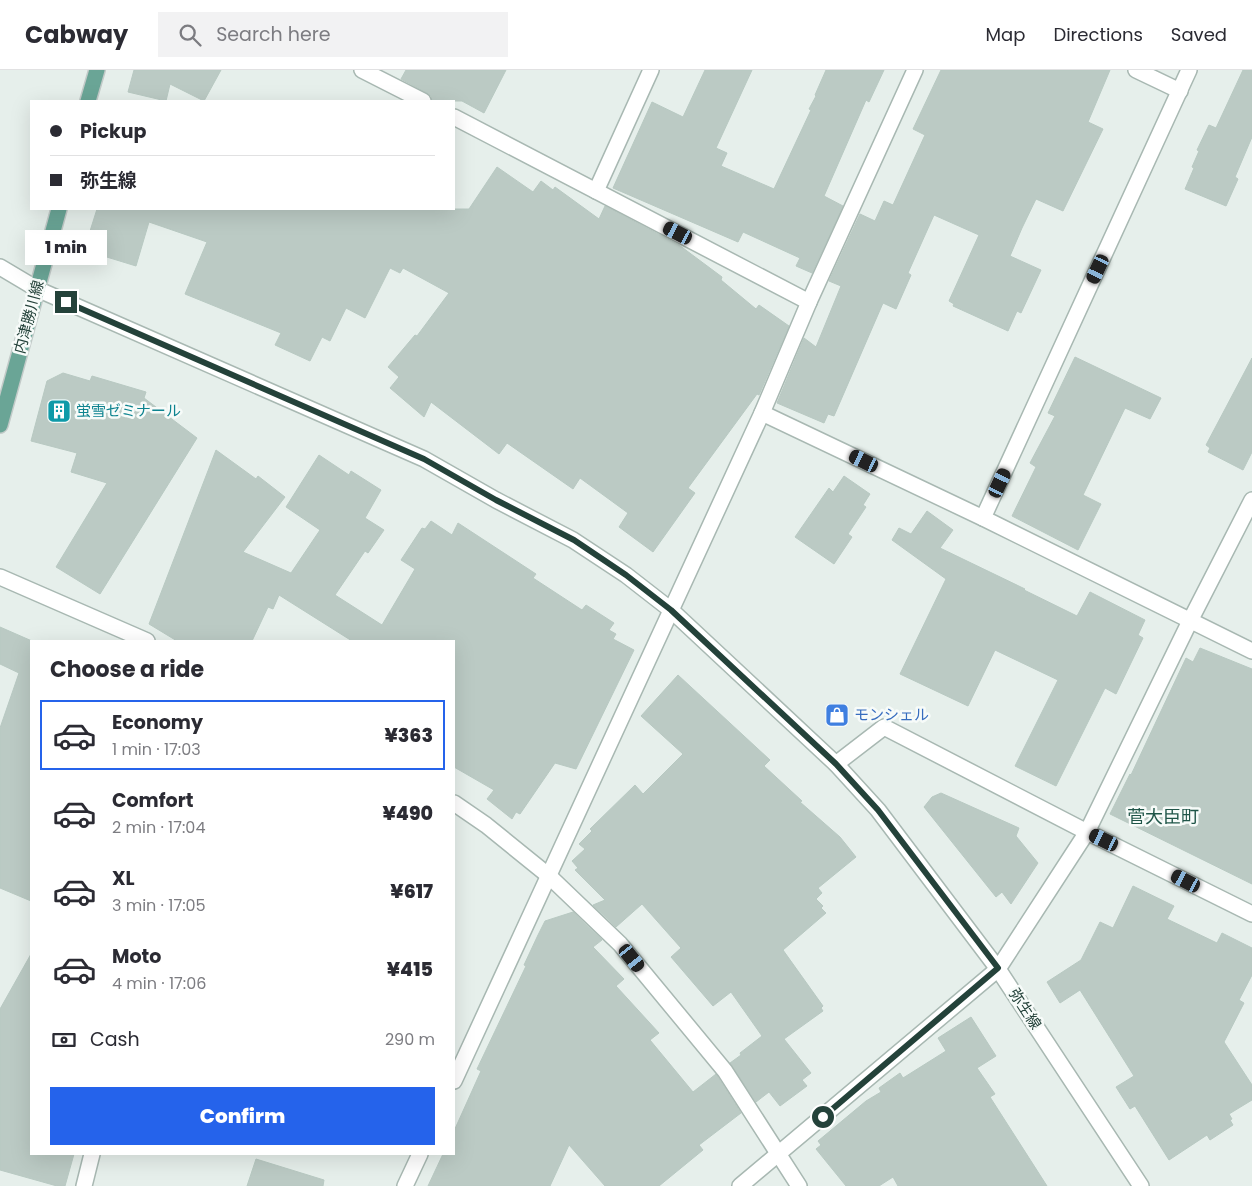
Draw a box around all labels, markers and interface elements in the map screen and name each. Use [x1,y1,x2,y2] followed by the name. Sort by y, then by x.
[158,12,508,57] search box
[25,18,128,51] text: Cabway
[176,21,204,49] icon: search
[216,21,331,48] text: Search here
[986,22,1025,47] text: Map
[1053,22,1143,47] text: Directions
[1171,22,1227,47] text: Saved
[80,118,146,145] text: Pickup
[80,167,137,194] text: 弥生線
[661,220,694,246] car
[25,230,107,264] callout: 1 min
[45,236,87,259] text: 1 min
[1084,252,1111,286] car
[9,278,48,356] street label: 内津勝川線
[55,291,77,313] route end
[46,398,72,424] building icon: 蛍雪ゼミナール
[76,400,181,421] place label: 蛍雪ゼミナール
[847,448,880,474] car
[986,466,1013,500] car
[50,654,204,685] text: Choose a ride
[824,702,850,728] shop icon: モンシェル
[854,704,929,725] place label: モンシェル
[112,709,203,736] text: Economy
[52,713,97,758] icon: car
[384,722,433,749] text: ¥363
[112,738,201,761] text: 1 min · 17:03
[112,787,194,814] text: Comfort
[52,791,97,836] icon: car
[383,800,433,827] text: ¥490
[1127,804,1199,829] district label: 菅大臣町
[112,816,205,839] text: 2 min · 17:04
[1087,827,1120,853] car
[112,865,135,892] text: XL
[1169,868,1202,894] car
[52,869,97,914] icon: car
[390,878,433,905] text: ¥617
[112,894,206,917] text: 3 min · 17:05
[616,942,647,974] car
[112,943,161,970] text: Moto
[52,947,97,992] icon: car
[387,956,433,983] text: ¥415
[112,972,206,995] text: 4 min · 17:06
[1004,984,1046,1033] street label: 弥生線
[50,1026,78,1054] icon: cash
[90,1026,140,1053] text: Cash
[385,1028,435,1051] text: 290 m
[50,1087,435,1145] button: Confirm
[812,1106,834,1128] route start

